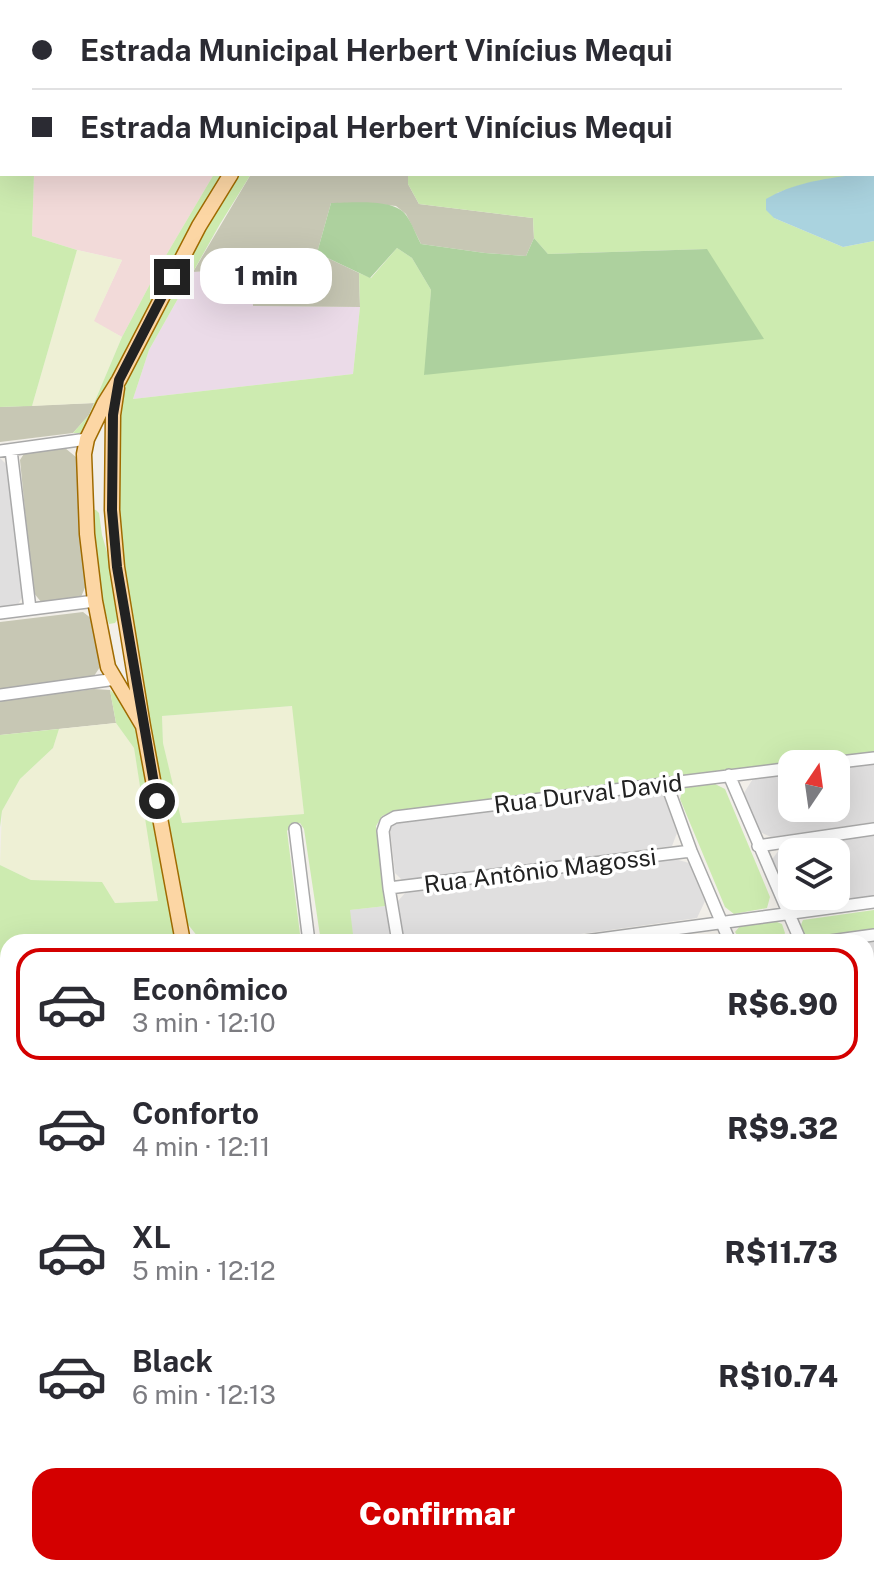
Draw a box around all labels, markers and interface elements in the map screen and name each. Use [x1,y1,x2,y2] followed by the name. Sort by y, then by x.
[80,32,673,68] text: Estrada Municipal Herbert Vinícius Mequi
[80,109,673,145] text: Estrada Municipal Herbert Vinícius Mequi
[200,249,332,305] callout: 1 min
[154,259,190,295] route end
[234,260,298,291] text: 1 min
[778,750,850,822] north arrow
[778,750,850,910] map controls
[492,768,684,818] street label: Rua Durval David
[139,783,175,819] route start
[778,838,850,910] button: layers
[422,842,658,898] street label: Rua Antônio Magossi
[36,968,108,1040] icon: car
[132,971,288,1007] text: Econômico
[727,986,838,1022] text: R$6.90
[132,1007,276,1038] text: 3 min · 12:10
[36,1092,108,1164] icon: car
[132,1095,259,1131] text: Conforto
[727,1110,838,1146] text: R$9.32
[132,1131,270,1162] text: 4 min · 12:11
[36,1216,108,1288] icon: car
[132,1219,171,1255] text: XL
[725,1234,838,1270] text: R$11.73
[132,1255,276,1286] text: 5 min · 12:12
[36,1340,108,1412] icon: car
[132,1343,213,1379] text: Black
[718,1358,838,1394] text: R$10.74
[132,1379,276,1410] text: 6 min · 12:13
[32,1468,842,1560] button: Confirmar

